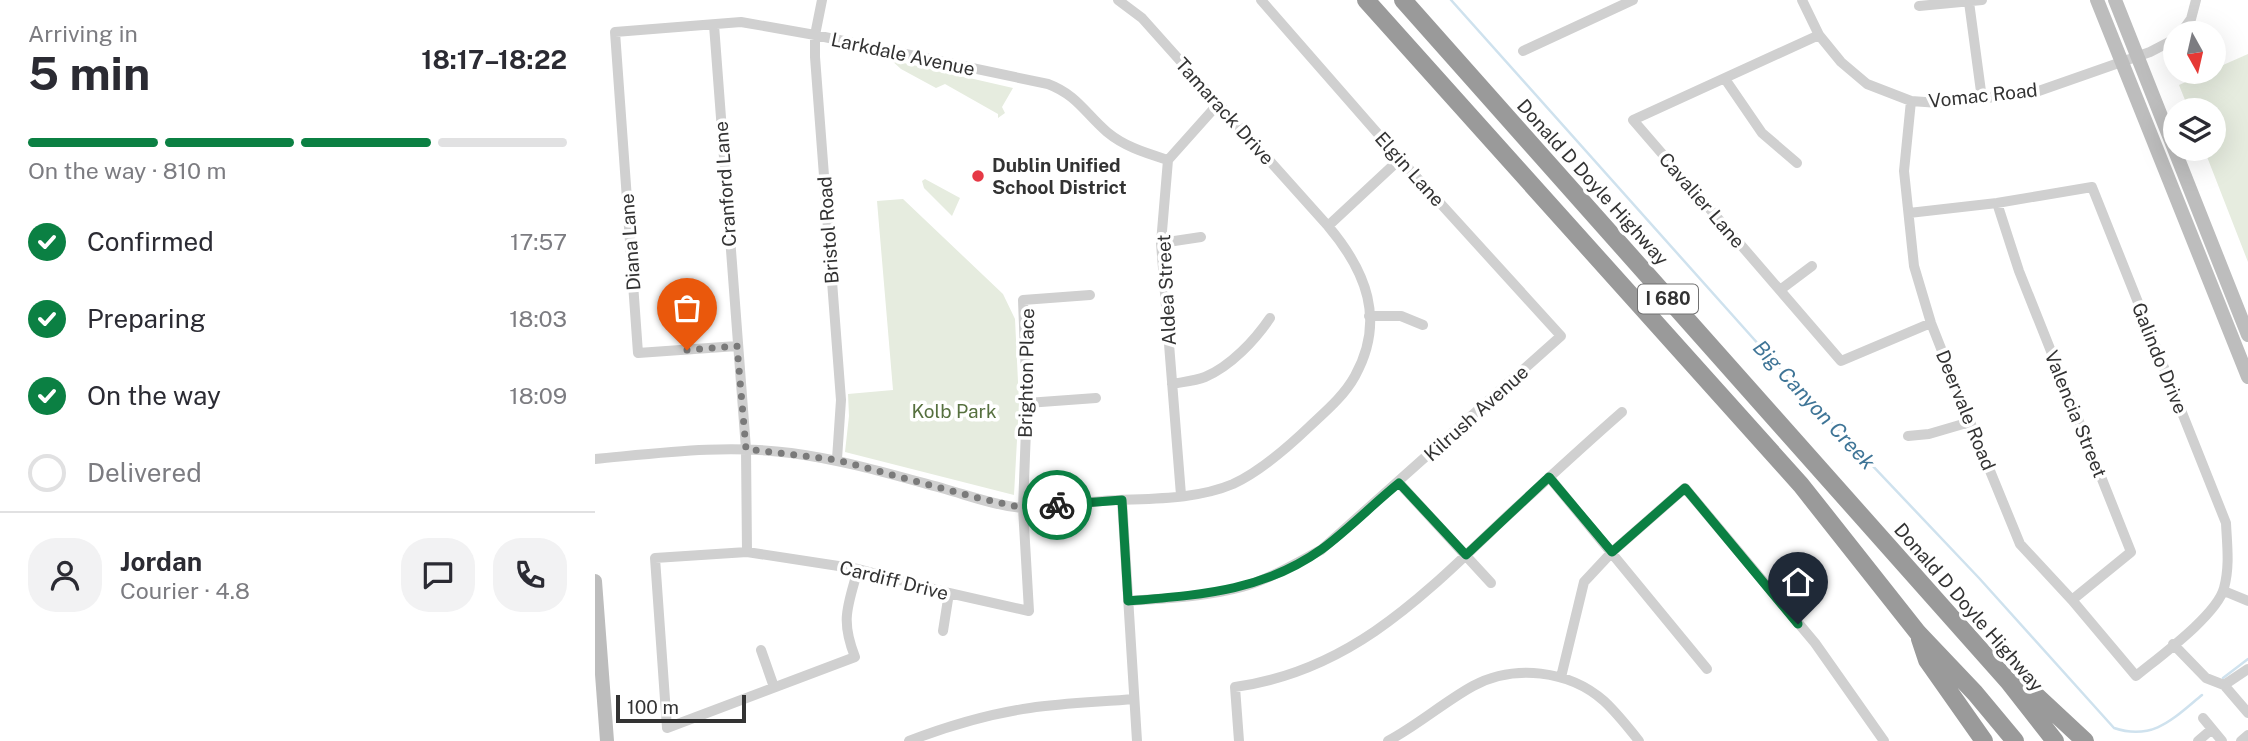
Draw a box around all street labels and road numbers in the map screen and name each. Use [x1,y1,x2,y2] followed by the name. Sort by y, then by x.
[829,28,977,80] street label: Larkdale Avenue
[1171,53,1279,169] street label: Tamarack Drive
[1927,78,2039,112] street label: Vomac Road
[1513,95,1673,269] street label: Donald D Doyle Highway
[710,121,740,247] street label: Cranford Lane
[1371,127,1449,211] street label: Elgin Lane
[1655,148,1749,252] street label: Cavalier Lane
[813,176,843,284] street label: Bristol Road
[616,193,644,291] street label: Diana Lane
[1152,234,1180,346] street label: Aldea Street
[1638,284,1698,314] road number: I 680
[2128,299,2192,417] street label: Galindo Drive
[1014,308,1038,438] street label: Brighton Place
[1932,347,2000,473] street label: Deervale Road
[2041,347,2111,481] street label: Valencia Street
[1419,361,1533,465] street label: Kilrush Avenue
[1890,518,2048,696] street label: Donald D Doyle Highway
[837,556,951,604] street label: Cardiff Drive

